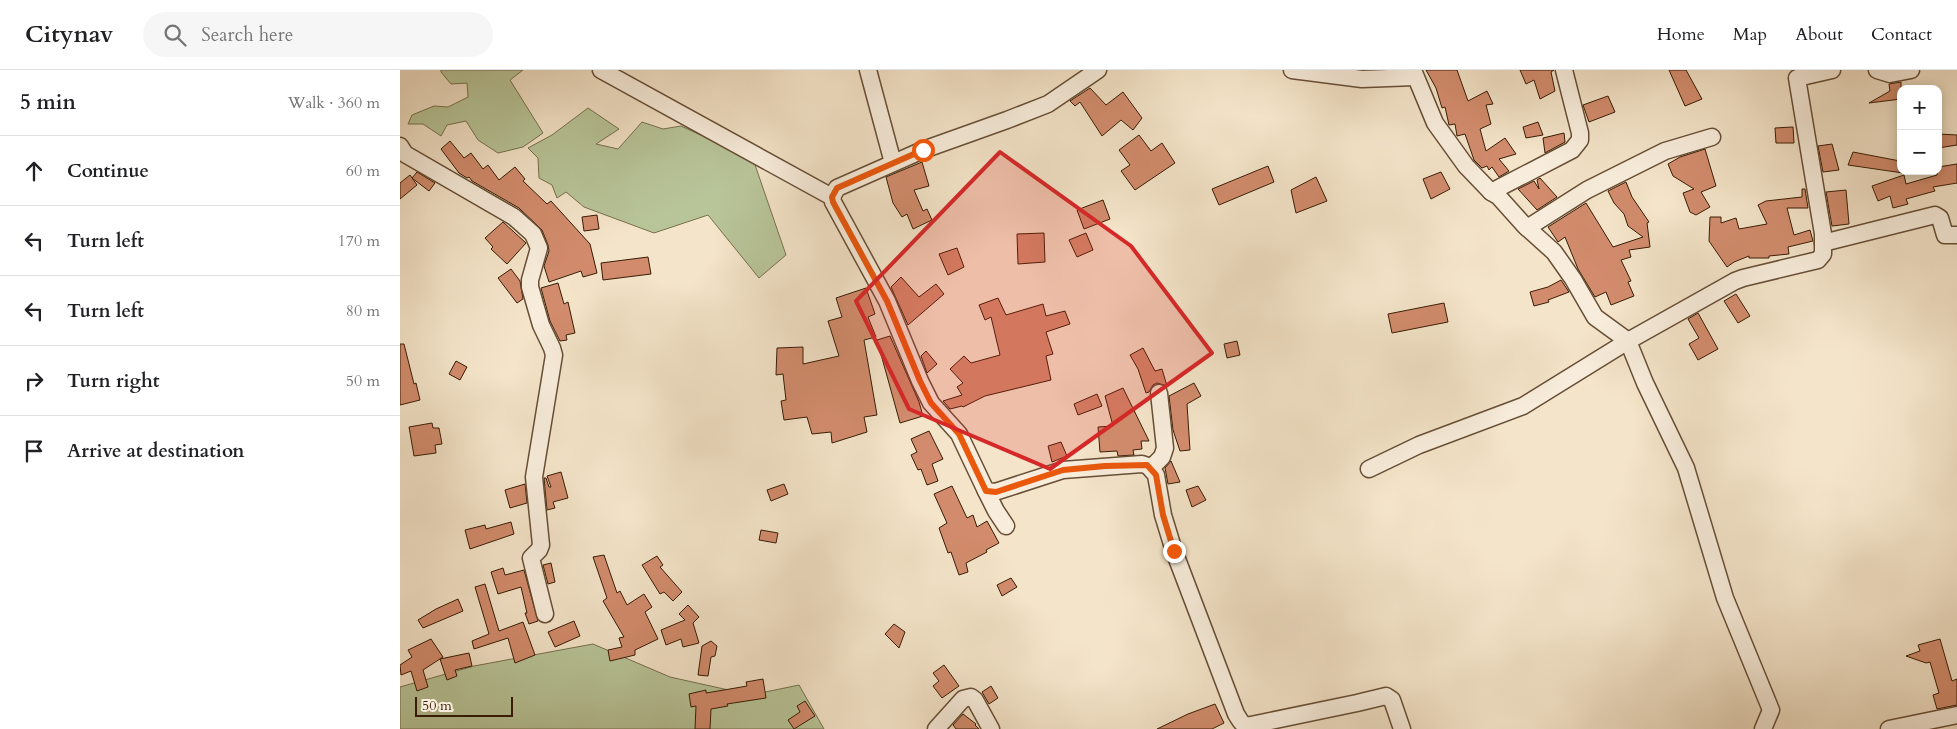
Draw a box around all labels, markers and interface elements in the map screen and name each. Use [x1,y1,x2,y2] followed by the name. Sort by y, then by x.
[143,12,493,57] search box
[25,18,113,51] text: Citynav
[161,21,189,49] icon: search
[201,22,293,48] text: Search here
[1657,22,1705,47] text: Home
[1733,22,1767,47] text: Map
[1795,22,1843,47] text: About
[1871,22,1932,47] text: Contact
[1897,85,1942,175] map controls
[1897,85,1942,130] button: +
[20,88,76,117] text: 5 min
[288,92,380,114] text: Walk · 360 m
[1897,130,1942,175] button: −
[912,139,935,162] route start
[20,157,48,185] icon: ahead
[67,158,149,184] text: Continue
[346,160,380,182] text: 60 m
[20,227,48,255] icon: left
[67,228,144,254] text: Turn left
[338,230,380,252] text: 170 m
[20,297,48,325] icon: left
[67,298,144,324] text: Turn left
[346,300,380,322] text: 80 m
[20,367,48,395] icon: right
[67,368,159,394] text: Turn right
[346,370,380,392] text: 50 m
[20,437,48,465] icon: arrive
[67,438,244,464] text: Arrive at destination
[1163,540,1186,563] route end
[415,694,512,717] scale bar
[422,696,452,715] text: 50 m

